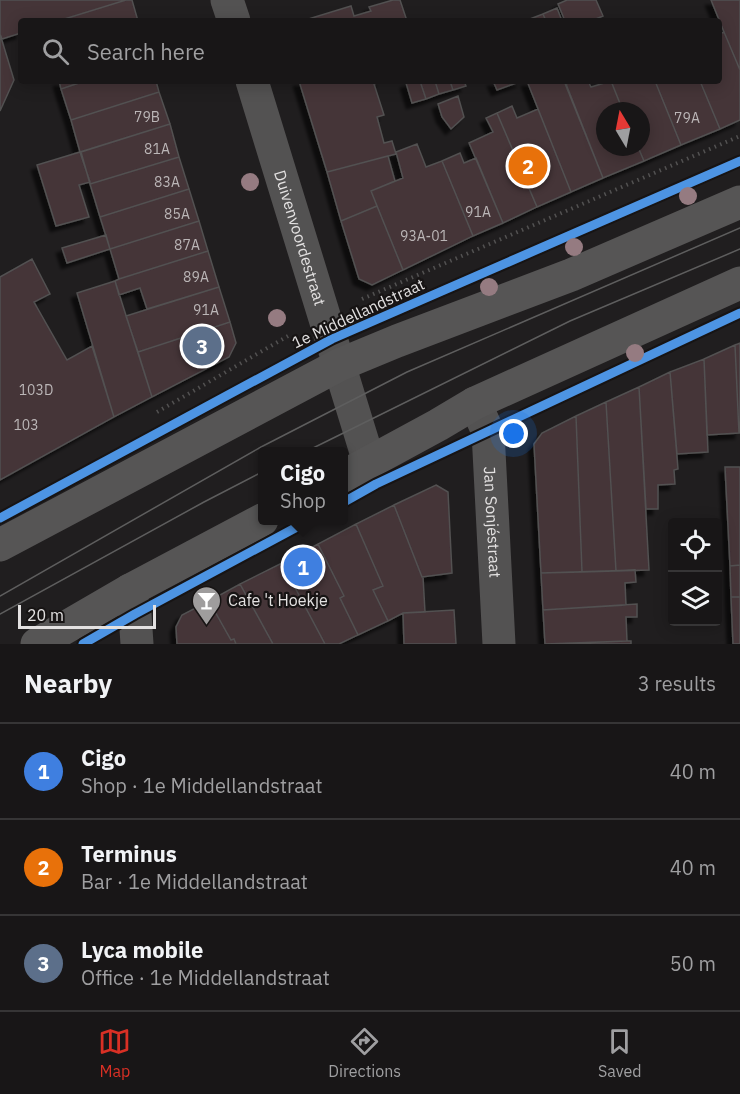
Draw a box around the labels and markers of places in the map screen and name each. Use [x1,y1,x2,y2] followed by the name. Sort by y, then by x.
[508,144,548,188] pin: 2
[182,324,222,368] pin: 3
[284,544,322,590] pin: 1
[191,584,223,626] bar icon: Cafe 't Hoekje
[228,590,328,610] place label: Cafe 't Hoekje

